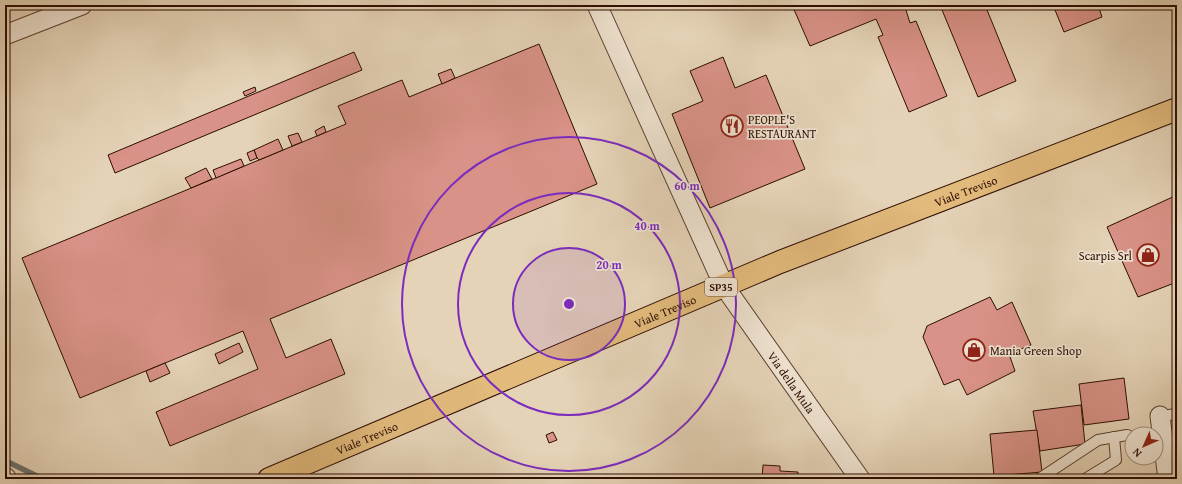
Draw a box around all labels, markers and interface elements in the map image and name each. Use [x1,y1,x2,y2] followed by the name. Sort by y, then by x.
[748,111,817,142] place label: PEOPLE'S RESTAURANT
[719,113,745,139] restaurant icon: PEOPLE'S RESTAURANT
[932,171,999,210] street label: Viale Treviso
[674,177,700,194] text: 60 m
[634,217,660,234] text: 40 m
[1135,242,1161,268] shop icon: Scarpis Srl
[1079,247,1133,264] place label: Scarpis Srl
[596,256,622,273] text: 20 m
[705,278,737,296] road number: SP35
[631,290,698,332] street label: Viale Treviso
[562,297,576,311] centre of rings
[961,337,987,363] shop icon: Mania Green Shop
[990,342,1082,359] place label: Mania Green Shop
[764,348,820,417] street label: Via della Mula
[333,417,400,458] street label: Viale Treviso
[1124,426,1164,466] north arrow
[1128,444,1145,461] text: N

